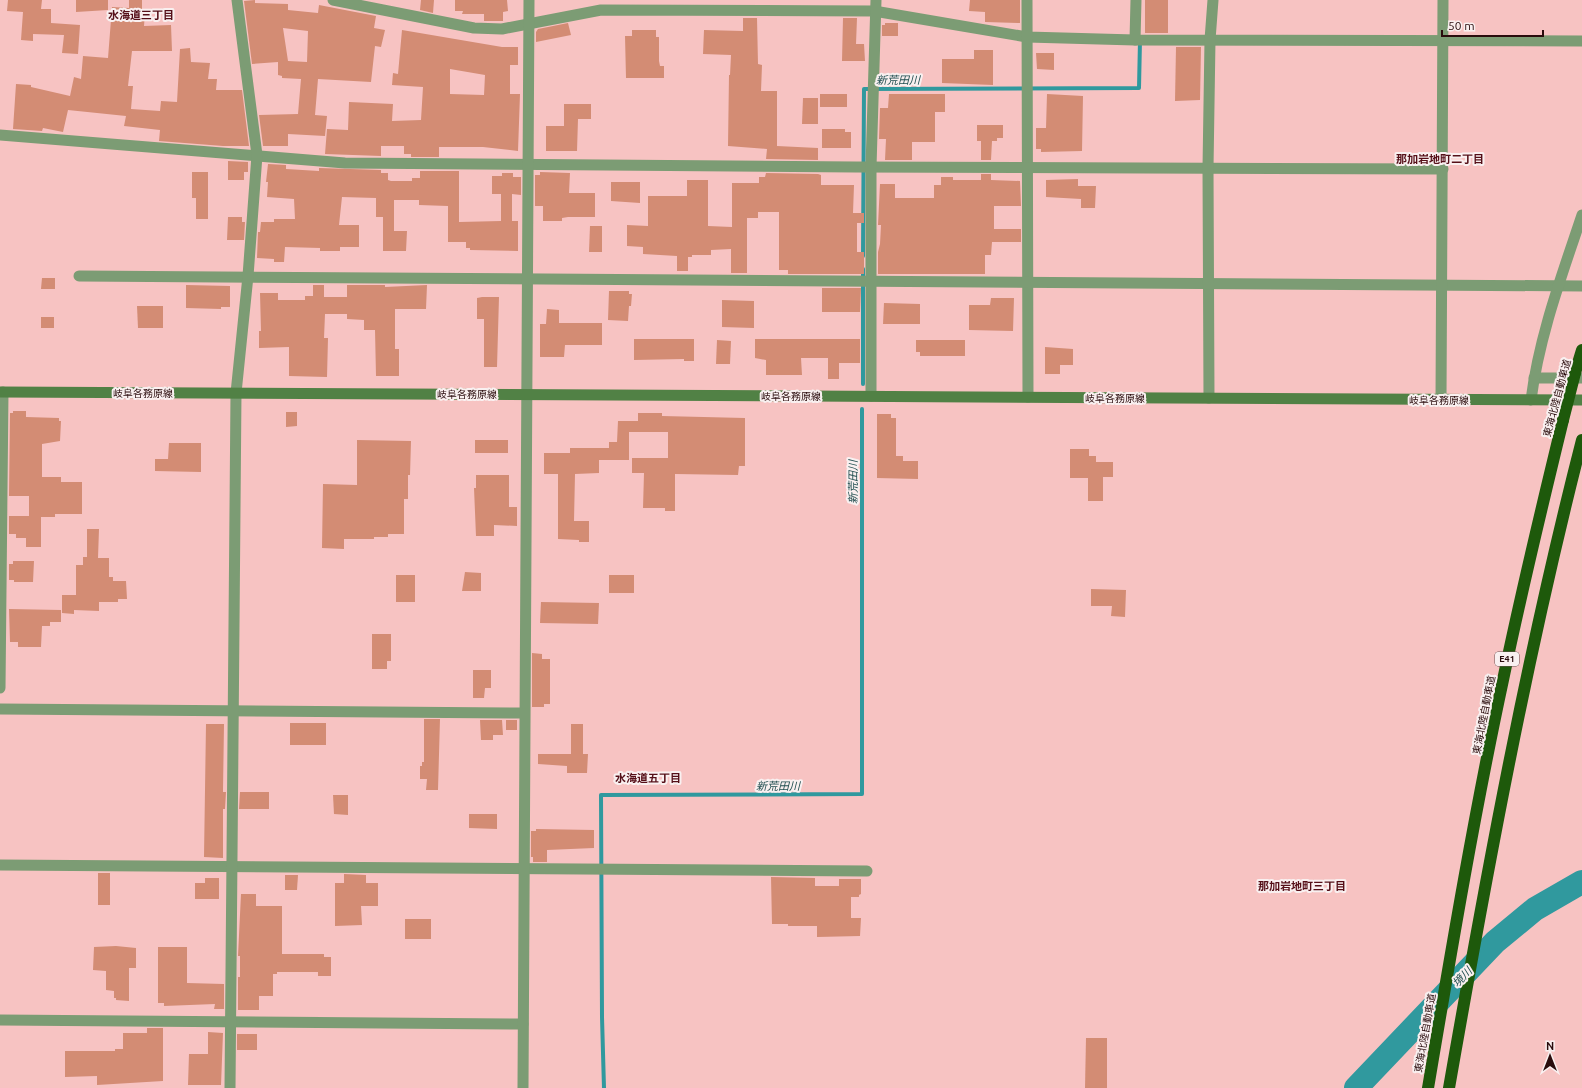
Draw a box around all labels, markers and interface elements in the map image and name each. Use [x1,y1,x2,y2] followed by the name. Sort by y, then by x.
[108,9,174,21] district label: 水海道三丁目
[1442,12,1543,38] scale bar
[1448,19,1475,32] text: 50 m
[876,74,921,86] water label: 新荒田川
[1396,153,1484,165] district label: 那加岩地町二丁目
[1541,358,1573,438] street label: 東海北陸自動車道
[113,388,173,399] street label: 岐阜各務原線
[437,389,497,400] street label: 岐阜各務原線
[761,391,821,402] street label: 岐阜各務原線
[1085,393,1145,404] street label: 岐阜各務原線
[1409,395,1469,406] street label: 岐阜各務原線
[847,459,859,504] water label: 新荒田川
[1495,652,1519,666] road number: E41
[1471,675,1497,755] street label: 東海北陸自動車道
[615,772,681,784] district label: 水海道五丁目
[756,780,801,792] water label: 新荒田川
[1258,880,1346,892] district label: 那加岩地町三丁目
[1450,964,1475,989] water label: 境川
[1413,993,1437,1073] street label: 東海北陸自動車道
[1530,1036,1570,1076] north arrow
[1546,1040,1554,1052] text: N

